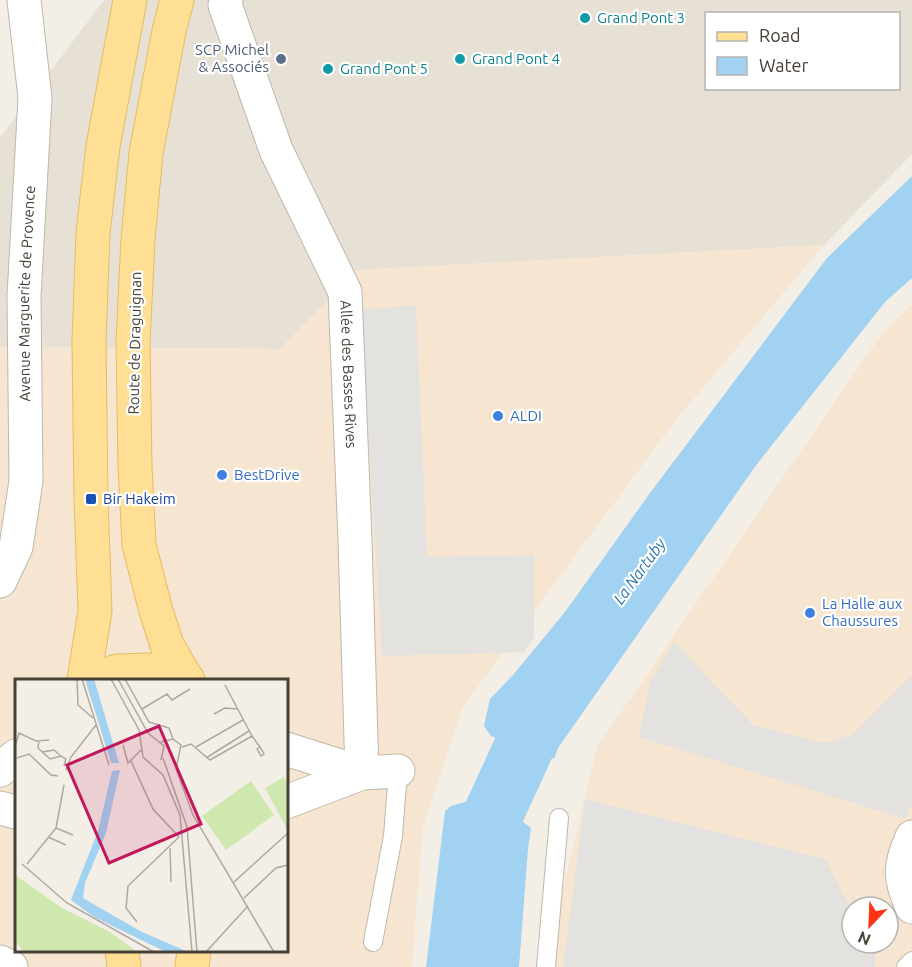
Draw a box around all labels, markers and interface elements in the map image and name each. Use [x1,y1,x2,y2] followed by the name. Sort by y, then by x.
[597,9,685,26] place label: Grand Pont 3
[578,11,592,25] marker: Grand Pont 3
[705,12,900,90] legend
[759,25,801,45] text: Road
[195,41,269,75] place label: SCP Michel & Associés
[472,50,560,67] place label: Grand Pont 4
[274,52,288,66] marker: SCP Michel & Associés
[453,52,467,66] marker: Grand Pont 4
[759,55,809,75] text: Water
[340,60,428,77] place label: Grand Pont 5
[321,62,335,76] marker: Grand Pont 5
[15,185,38,402] street label: Avenue Marguerite de Provence
[125,271,144,415] street label: Route de Draguignan
[337,300,360,449] street label: Allée des Basses Rives
[510,407,542,424] place label: ALDI
[491,409,505,423] marker: ALDI
[234,466,300,483] place label: BestDrive
[215,468,229,482] marker: BestDrive
[103,490,176,507] place label: Bir Hakeim
[84,492,98,506] marker: Bir Hakeim
[609,534,669,607] water label: La Nartuby
[822,595,903,629] place label: La Halle aux Chaussures
[803,606,817,620] marker: La Halle aux Chaussures
[15,679,288,952] inset map
[840,895,900,955] north arrow
[855,928,873,949] text: N

